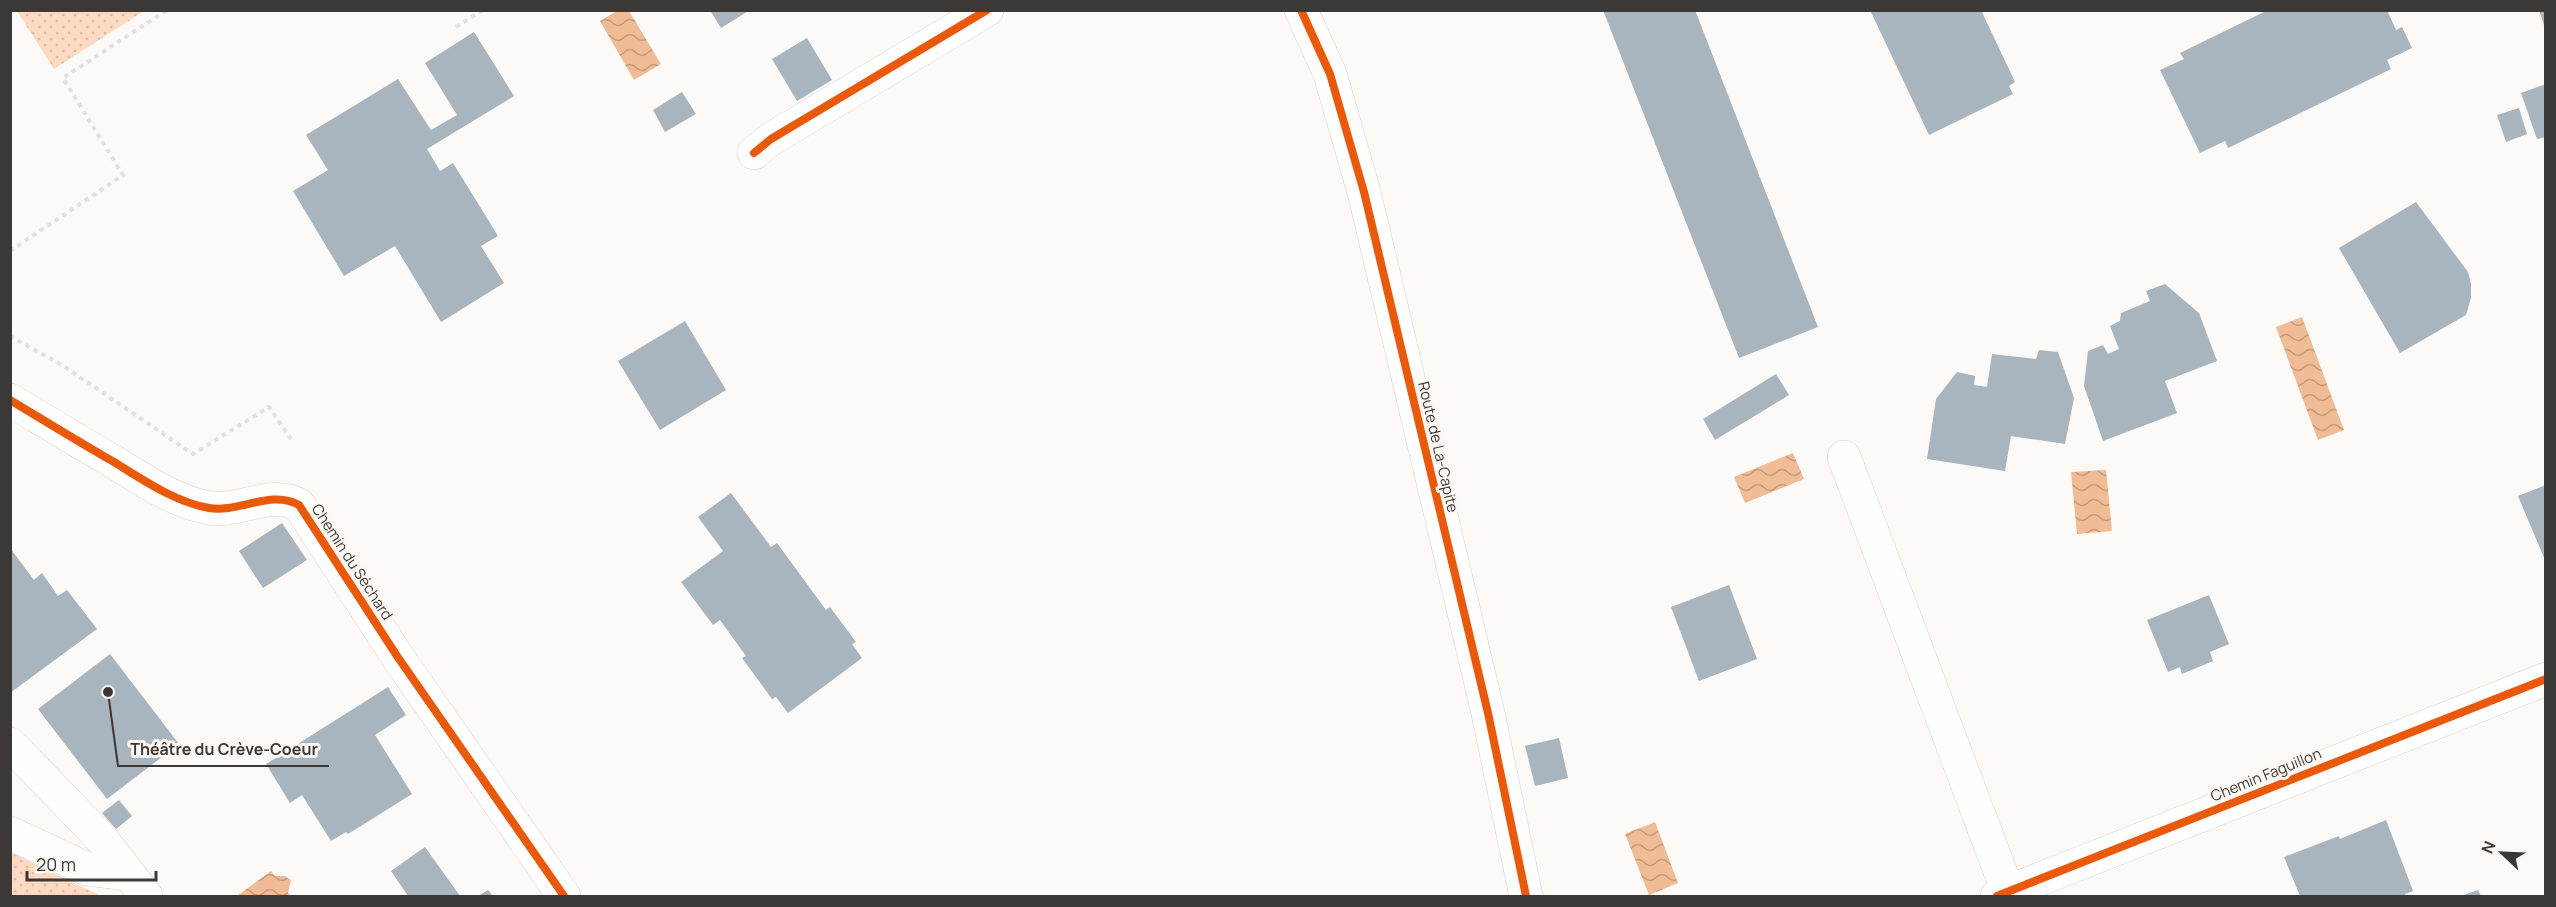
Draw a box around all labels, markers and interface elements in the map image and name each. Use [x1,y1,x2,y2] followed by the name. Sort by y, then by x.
[1413,379,1464,515] street label: Route de La-Capite
[307,499,398,624] street label: Chemin du Séchard
[118,732,329,766] callout: Théâtre du Crève-Coeur
[130,738,318,760] text: Théâtre du Crève-Coeur
[2207,743,2325,806] street label: Chemin Faguillon
[2472,823,2532,883] north arrow
[2476,838,2501,857] text: N
[27,844,156,882] scale bar
[36,852,76,876] text: 20 m

